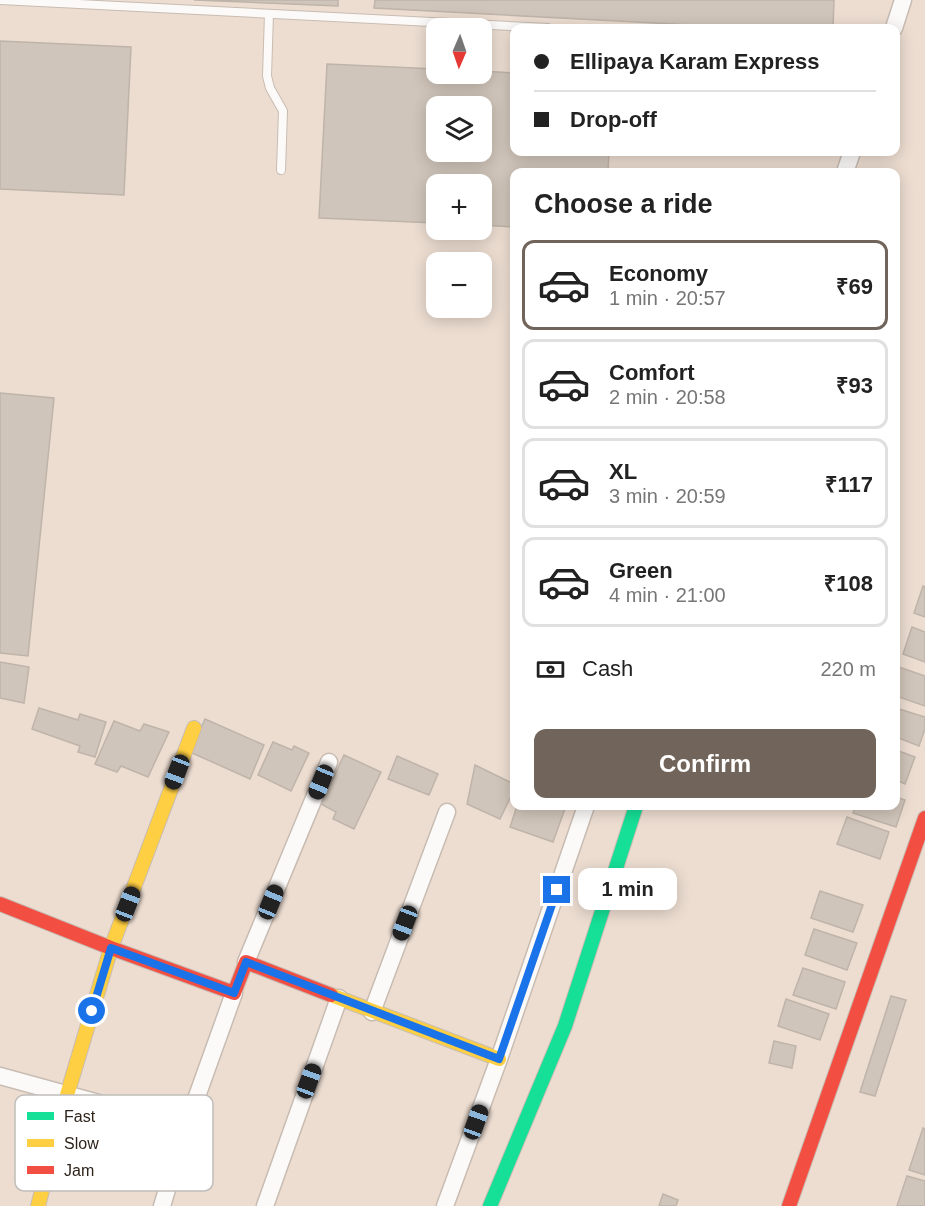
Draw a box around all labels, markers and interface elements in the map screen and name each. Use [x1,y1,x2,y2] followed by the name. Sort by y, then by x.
[426,18,492,84] north arrow
[426,18,492,318] map controls
[570,49,819,74] text: Ellipaya Karam Express
[426,96,492,162] button: layers
[570,107,657,132] text: Drop-off
[426,174,492,240] button: +
[534,189,713,219] text: Choose a ride
[426,252,492,318] button: −
[537,258,591,312] icon: car
[609,261,708,286] text: Economy
[836,274,873,299] text: ₹69
[609,287,726,309] text: 1 min · 20:57
[537,357,591,411] icon: car
[609,360,695,385] text: Comfort
[836,373,873,398] text: ₹93
[609,386,726,408] text: 2 min · 20:58
[537,456,591,510] icon: car
[609,459,637,484] text: XL
[825,472,873,497] text: ₹117
[609,485,726,507] text: 3 min · 20:59
[537,555,591,609] icon: car
[609,558,673,583] text: Green
[824,571,873,596] text: ₹108
[609,584,726,606] text: 4 min · 21:00
[534,653,567,686] icon: cash
[582,656,633,681] text: Cash
[820,658,876,680] text: 220 m
[534,729,876,798] button: Confirm
[162,752,192,792] car
[306,762,336,802] car
[578,869,677,911] callout: 1 min
[543,876,570,903] route end
[601,878,654,900] text: 1 min
[256,882,286,922] car
[113,884,143,924] car
[390,903,420,943] car
[78,997,105,1024] route start
[294,1061,324,1101] car
[15,1095,213,1191] legend
[461,1102,491,1142] car
[64,1108,96,1125] text: Fast
[64,1135,99,1152] text: Slow
[64,1162,94,1179] text: Jam

